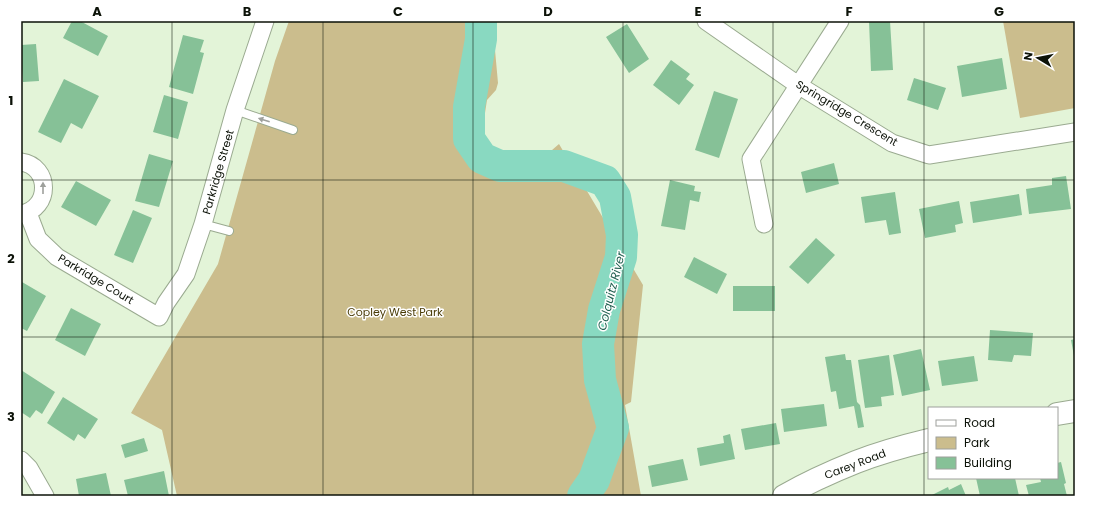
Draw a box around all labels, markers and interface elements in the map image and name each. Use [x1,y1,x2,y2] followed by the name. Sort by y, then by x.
[92,2,102,21] text: A
[243,2,252,21] text: B
[393,2,403,21] text: C
[543,2,553,21] text: D
[694,2,702,21] text: E
[845,2,853,21] text: F
[994,2,1004,21] text: G
[1018,38,1058,78] north arrow
[1020,51,1037,62] text: N
[793,76,901,150] street label: Springridge Crescent
[9,91,13,110] text: 1
[258,117,270,123] one-way arrow
[198,128,238,216] street label: Parkridge Street
[40,182,46,195] one-way arrow
[7,249,15,268] text: 2
[593,249,629,332] water label: Colquitz River
[55,250,137,308] street label: Parkridge Court
[347,304,443,320] park label: Copley West Park
[7,407,15,426] text: 3
[928,407,1058,479] legend
[964,414,995,431] text: Road
[964,434,991,451] text: Park
[822,445,888,483] street label: Carey Road
[964,454,1012,471] text: Building

